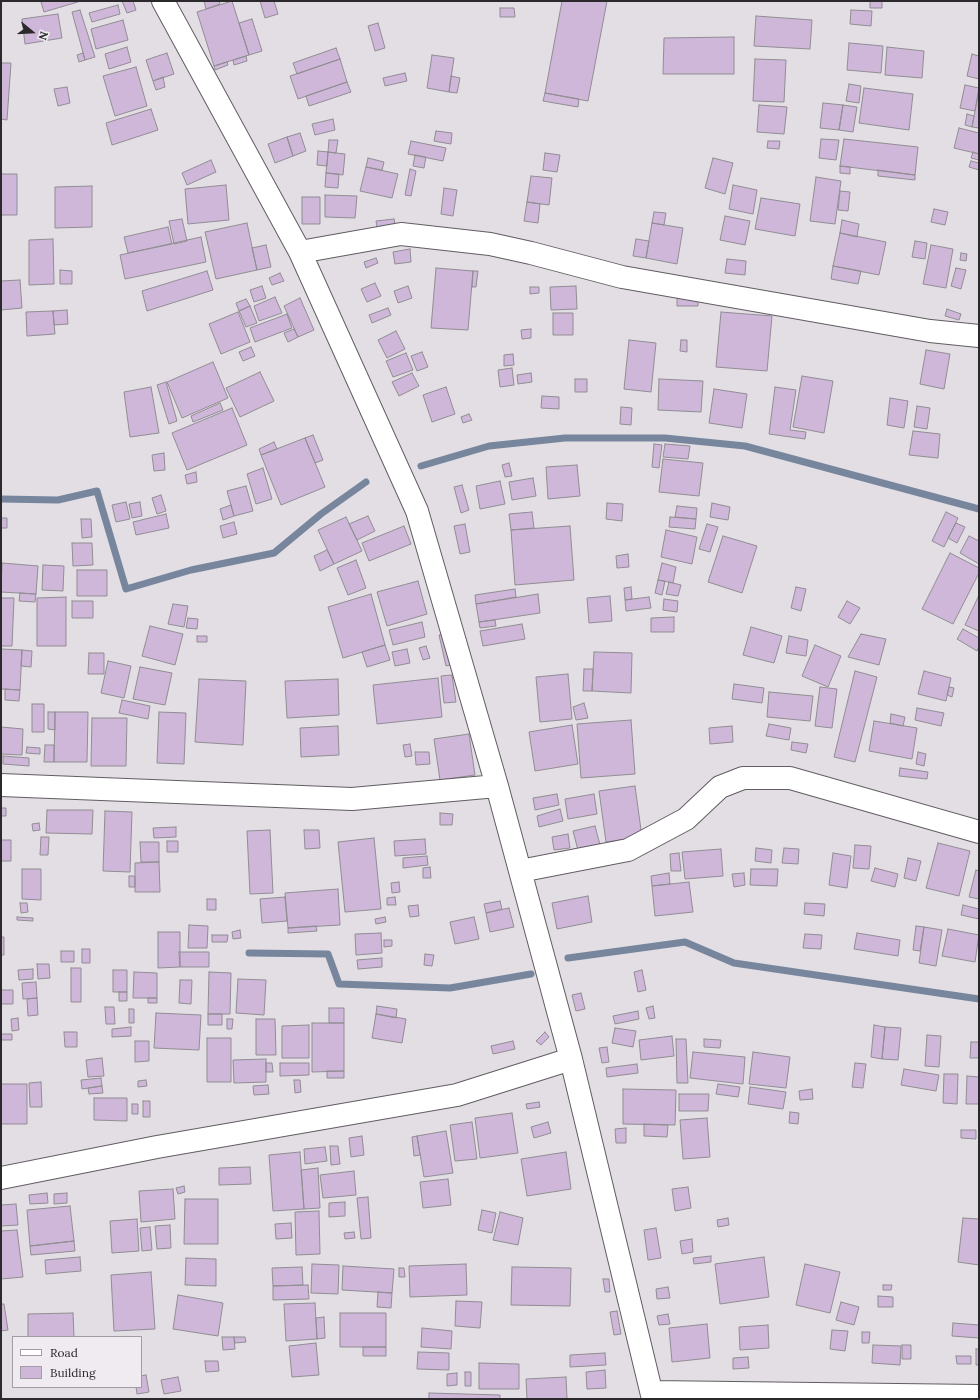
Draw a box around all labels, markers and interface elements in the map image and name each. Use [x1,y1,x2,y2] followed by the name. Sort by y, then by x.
[12,12,52,52] north arrow
[35,29,51,42] text: N
[12,1336,142,1388] legend
[50,1345,78,1360] text: Road
[50,1365,96,1380] text: Building

